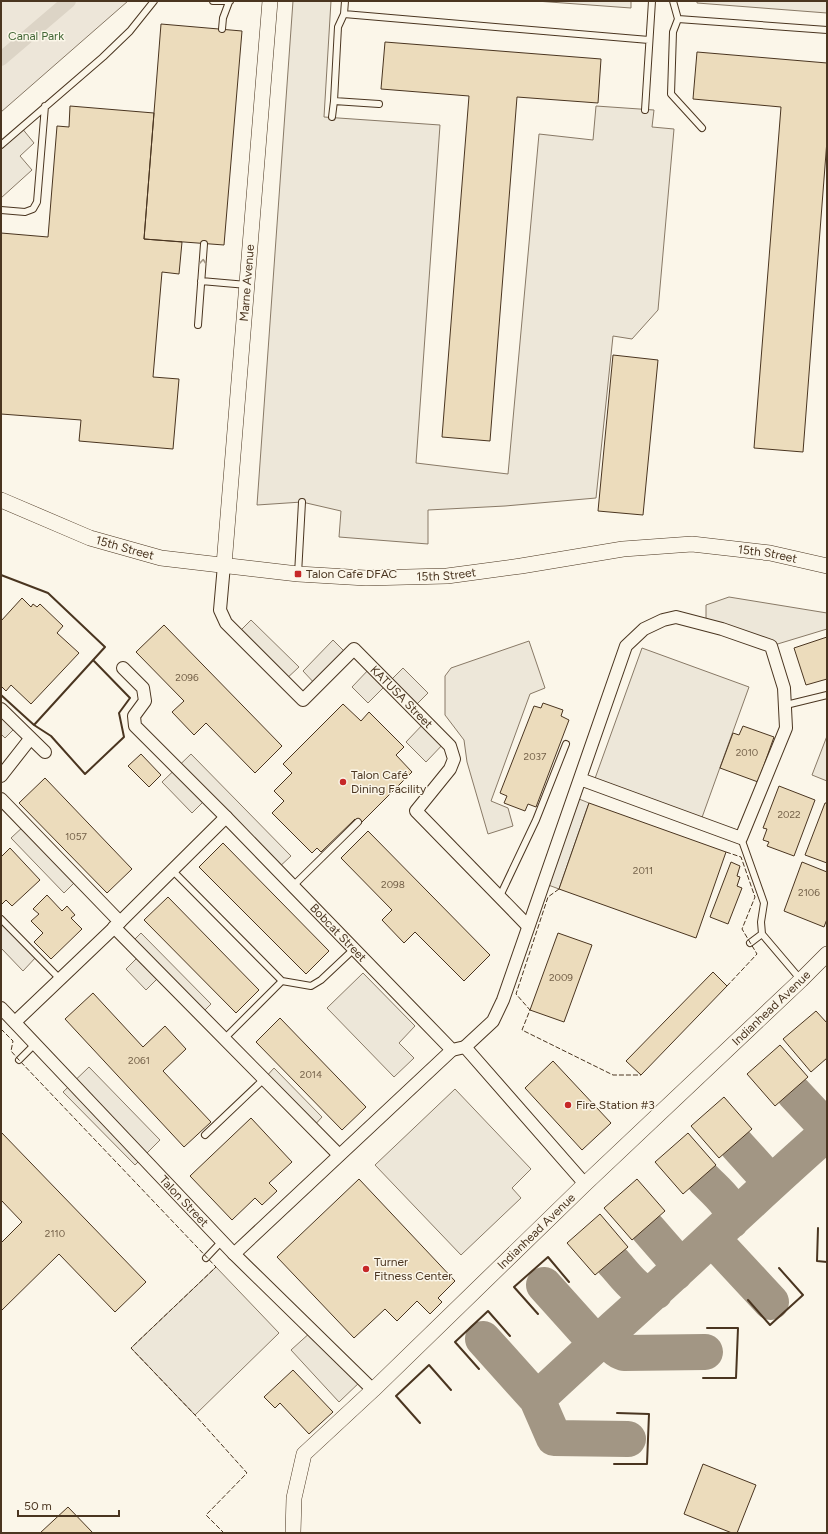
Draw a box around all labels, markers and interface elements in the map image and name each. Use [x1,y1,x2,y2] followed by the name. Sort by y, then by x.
[8,29,64,43] park label: Canal Park
[237,243,257,322] street label: Marne Avenue
[198,259,207,265] one-way arrow
[94,533,156,563] street label: 15th Street
[737,542,799,566] street label: 15th Street
[416,565,477,584] street label: 15th Street
[306,567,398,581] place label: Talon Cafe DFAC
[293,569,303,579] marker: Talon Cafe DFAC
[367,663,436,732] street label: KATUSA Street
[175,671,199,684] house number: 2096
[736,746,758,759] house number: 2010
[524,750,547,763] house number: 2037
[351,768,427,796] place label: Talon Café Dining Facility
[338,777,348,787] marker: Talon Café Dining Facility
[777,808,801,821] house number: 2022
[65,830,87,843] house number: 1057
[633,864,653,877] house number: 2011
[381,878,405,891] house number: 2098
[798,886,820,899] house number: 2106
[307,901,370,965] street label: Bobcat Street
[729,967,814,1048] street label: Indianhead Avenue
[549,971,573,984] house number: 2009
[128,1054,150,1067] house number: 2061
[300,1068,322,1081] house number: 2014
[576,1098,655,1112] place label: Fire Station #3
[563,1100,573,1110] marker: Fire Station #3
[157,1173,212,1230] street label: Talon Street
[495,1190,578,1272] street label: Indianhead Avenue
[45,1227,65,1240] house number: 2110
[374,1255,452,1283] place label: Turner Fitness Center
[361,1264,371,1274] marker: Turner Fitness Center
[18,1492,119,1518] scale bar
[24,1499,52,1513] text: 50 m

